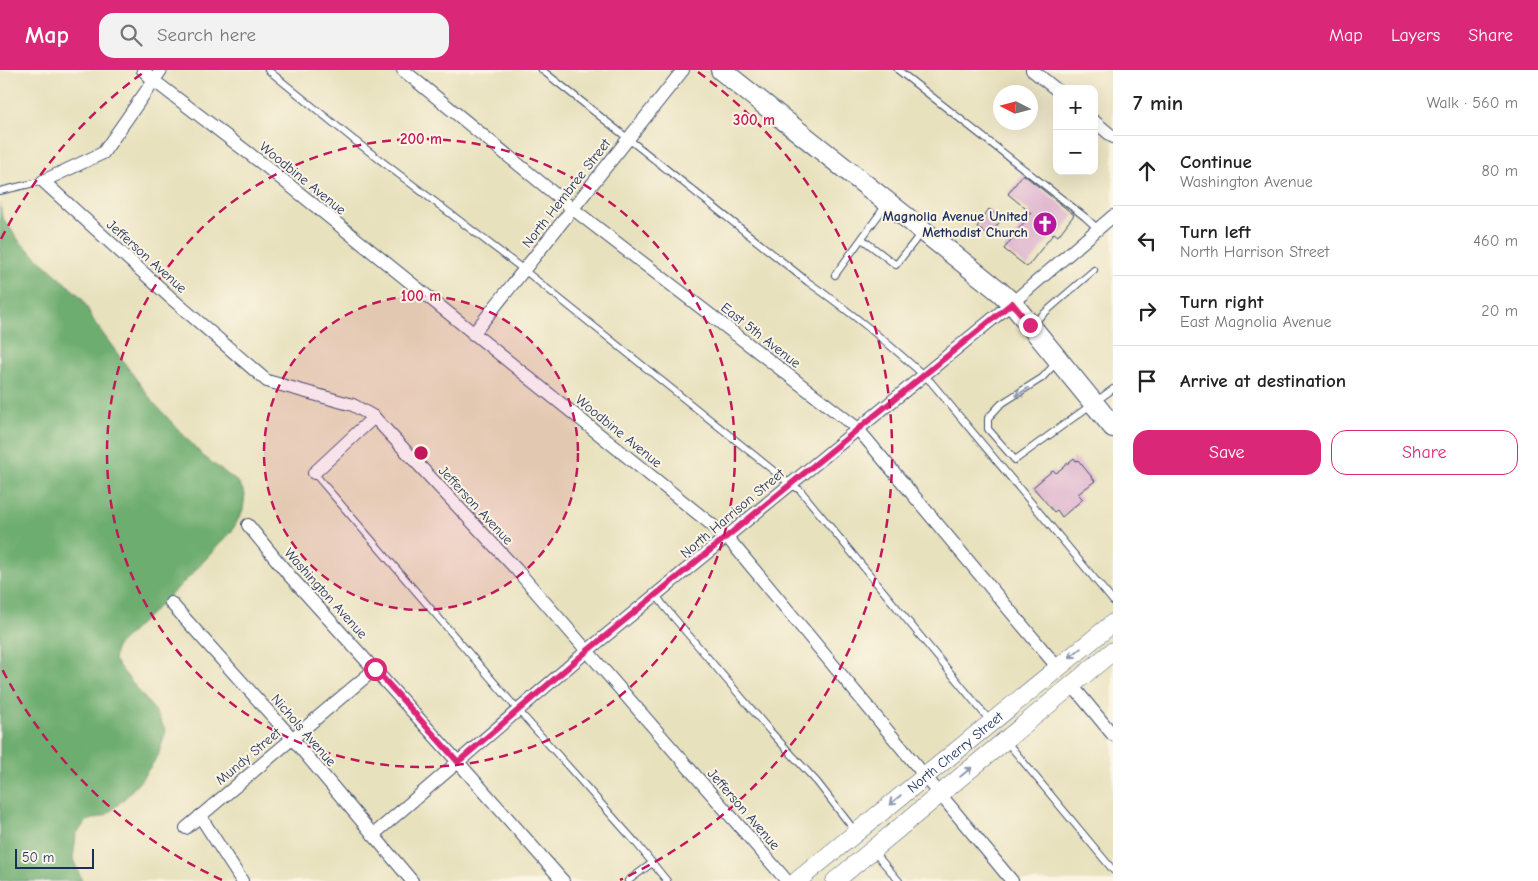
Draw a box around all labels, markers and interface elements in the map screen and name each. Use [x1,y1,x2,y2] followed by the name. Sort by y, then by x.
[99,13,449,58] search box
[25,21,69,49] text: Map
[117,21,145,49] icon: search
[157,24,256,46] text: Search here
[1329,25,1363,46] text: Map
[1391,25,1440,46] text: Layers
[1468,25,1513,46] text: Share
[993,85,1038,130] north arrow
[1053,85,1098,175] map controls
[1053,85,1098,130] button: +
[1133,91,1183,115] text: 7 min
[1427,94,1518,112] text: Walk · 560 m
[733,111,775,129] text: 300 m
[400,130,442,148] text: 200 m
[1053,130,1098,175] button: −
[519,135,615,251] street label: North Hembree Street
[256,138,349,219] street label: Woodbine Avenue
[1180,151,1252,173] text: Continue
[1133,157,1161,185] icon: ahead
[1481,162,1518,180] text: 80 m
[1180,173,1313,191] text: Washington Avenue
[882,208,1028,241] place label: Magnolia Avenue United Methodist Church
[1032,211,1058,237] church icon: Magnolia Avenue United Methodist Church
[103,216,190,297] street label: Jefferson Avenue
[1180,221,1251,243] text: Turn left
[1133,227,1161,255] icon: left
[1473,232,1518,250] text: 460 m
[1180,243,1329,261] text: North Harrison Street
[401,287,441,305] text: 100 m
[1180,291,1264,313] text: Turn right
[1133,297,1161,325] icon: right
[717,299,804,372] street label: East 5th Avenue
[1481,302,1518,320] text: 20 m
[1180,313,1331,331] text: East Magnolia Avenue
[1019,314,1042,337] route end
[1133,367,1161,395] icon: arrive
[1180,370,1346,392] text: Arrive at destination
[1015,387,1029,397] one-way arrow
[572,391,665,472] street label: Woodbine Avenue
[1133,430,1321,475] button: Save
[1331,430,1518,475] button: Share
[412,444,430,462] centre of rings
[435,462,517,548] street label: Jefferson Avenue
[677,464,789,562] street label: North Harrison Street
[280,544,371,642] street label: Washington Avenue
[1069,648,1082,659] one-way arrow
[364,658,387,681] route start
[268,691,340,770] street label: Nichols Avenue
[904,708,1007,796] street label: North Cherry Street
[212,724,285,789] street label: Mundy Street
[704,765,783,853] street label: Jefferson Avenue
[960,766,973,777] one-way arrow
[888,794,901,806] one-way arrow
[15,846,94,869] scale bar
[22,849,54,866] text: 50 m

